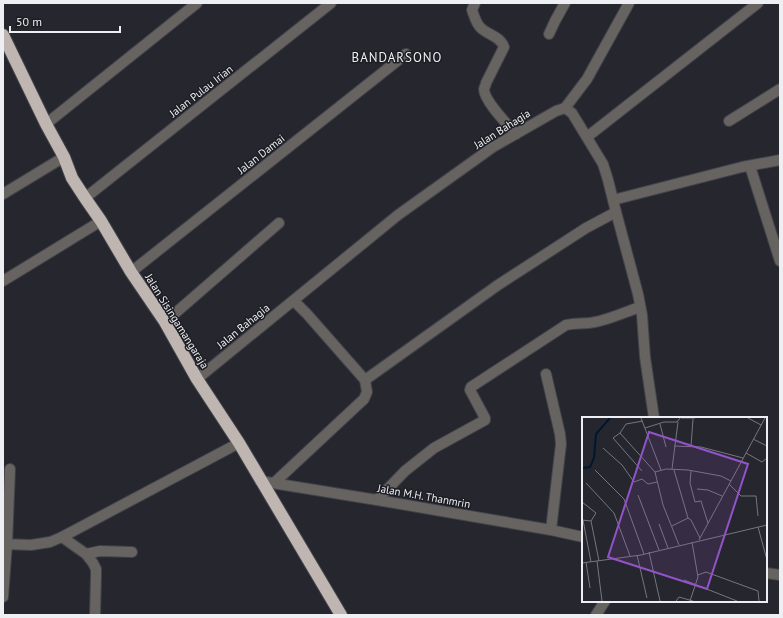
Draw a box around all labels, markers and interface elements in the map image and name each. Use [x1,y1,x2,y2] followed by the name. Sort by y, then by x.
[10,8,120,34] scale bar
[16,14,42,29] text: 50 m
[352,49,442,66] district label: BANDARSONO
[166,62,236,121] street label: Jalan Pulau Irian
[470,106,533,152] street label: Jalan Bahagia
[234,131,288,177] street label: Jalan Damai
[142,270,212,371] street label: Jalan Sisingamangaraja
[213,300,272,352] street label: Jalan Bahagia
[582,417,767,602] inset map
[375,481,472,511] street label: Jalan M.H. Thanmrin

